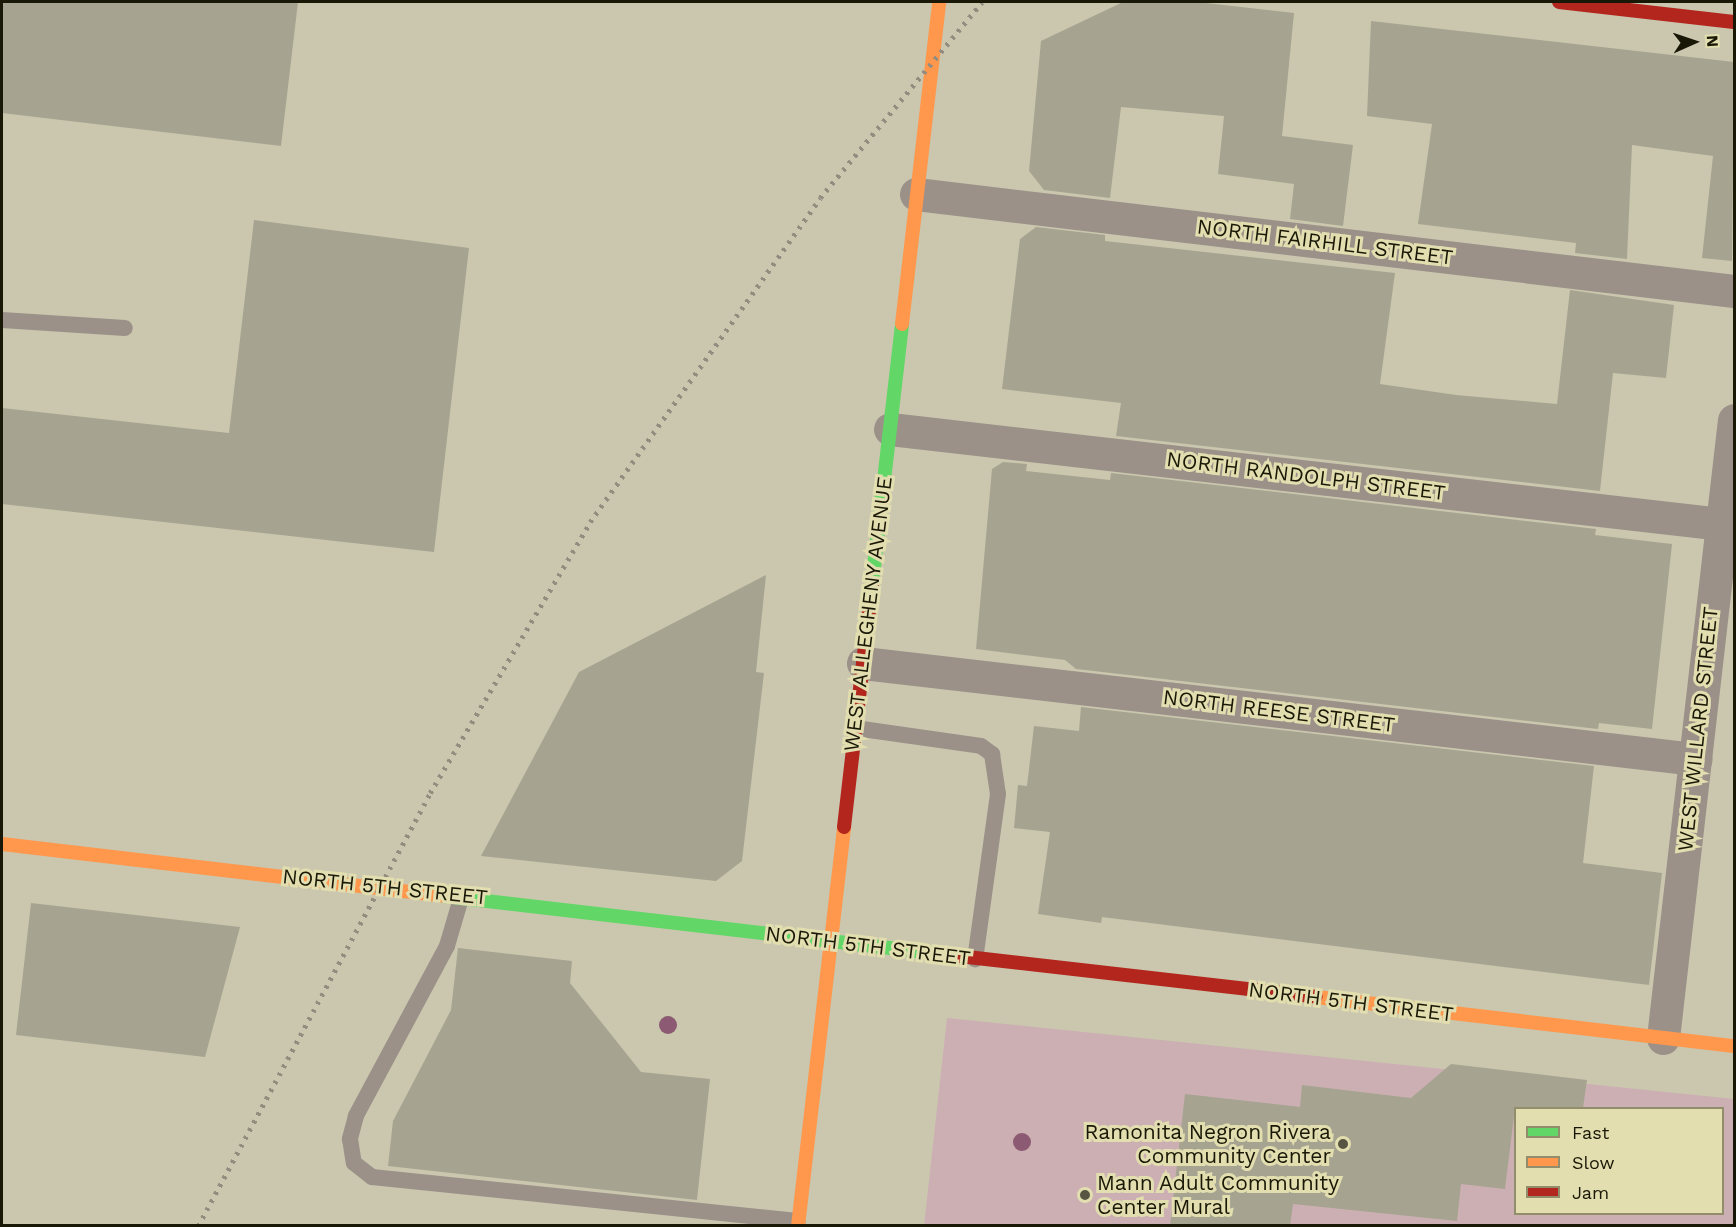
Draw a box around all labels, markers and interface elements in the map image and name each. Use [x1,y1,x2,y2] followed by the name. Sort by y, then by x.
[1664,12,1724,72] north arrow
[1703,35,1722,47] text: N
[1195,214,1455,270] street label: NORTH FAIRHILL STREET
[1165,446,1447,506] street label: NORTH RANDOLPH STREET
[838,473,898,755] street label: WEST ALLEGHENY AVENUE
[1673,605,1723,853] street label: WEST WILLARD STREET
[1162,684,1396,738] street label: NORTH REESE STREET
[281,864,489,910] street label: NORTH 5TH STREET
[764,921,972,971] street label: NORTH 5TH STREET
[1247,977,1455,1027] street label: NORTH 5TH STREET
[1514,1107,1724,1215] legend
[1084,1119,1331,1169] place label: Ramonita Negron Rivera Community Center
[1572,1122,1609,1143] text: Fast
[1336,1137,1350,1151] marker: Ramonita Negron Rivera Community Center
[1572,1152,1615,1173] text: Slow
[1097,1170,1340,1220] place label: Mann Adult Community Center Mural
[1572,1182,1609,1203] text: Jam
[1078,1188,1092,1202] marker: Mann Adult Community Center Mural

